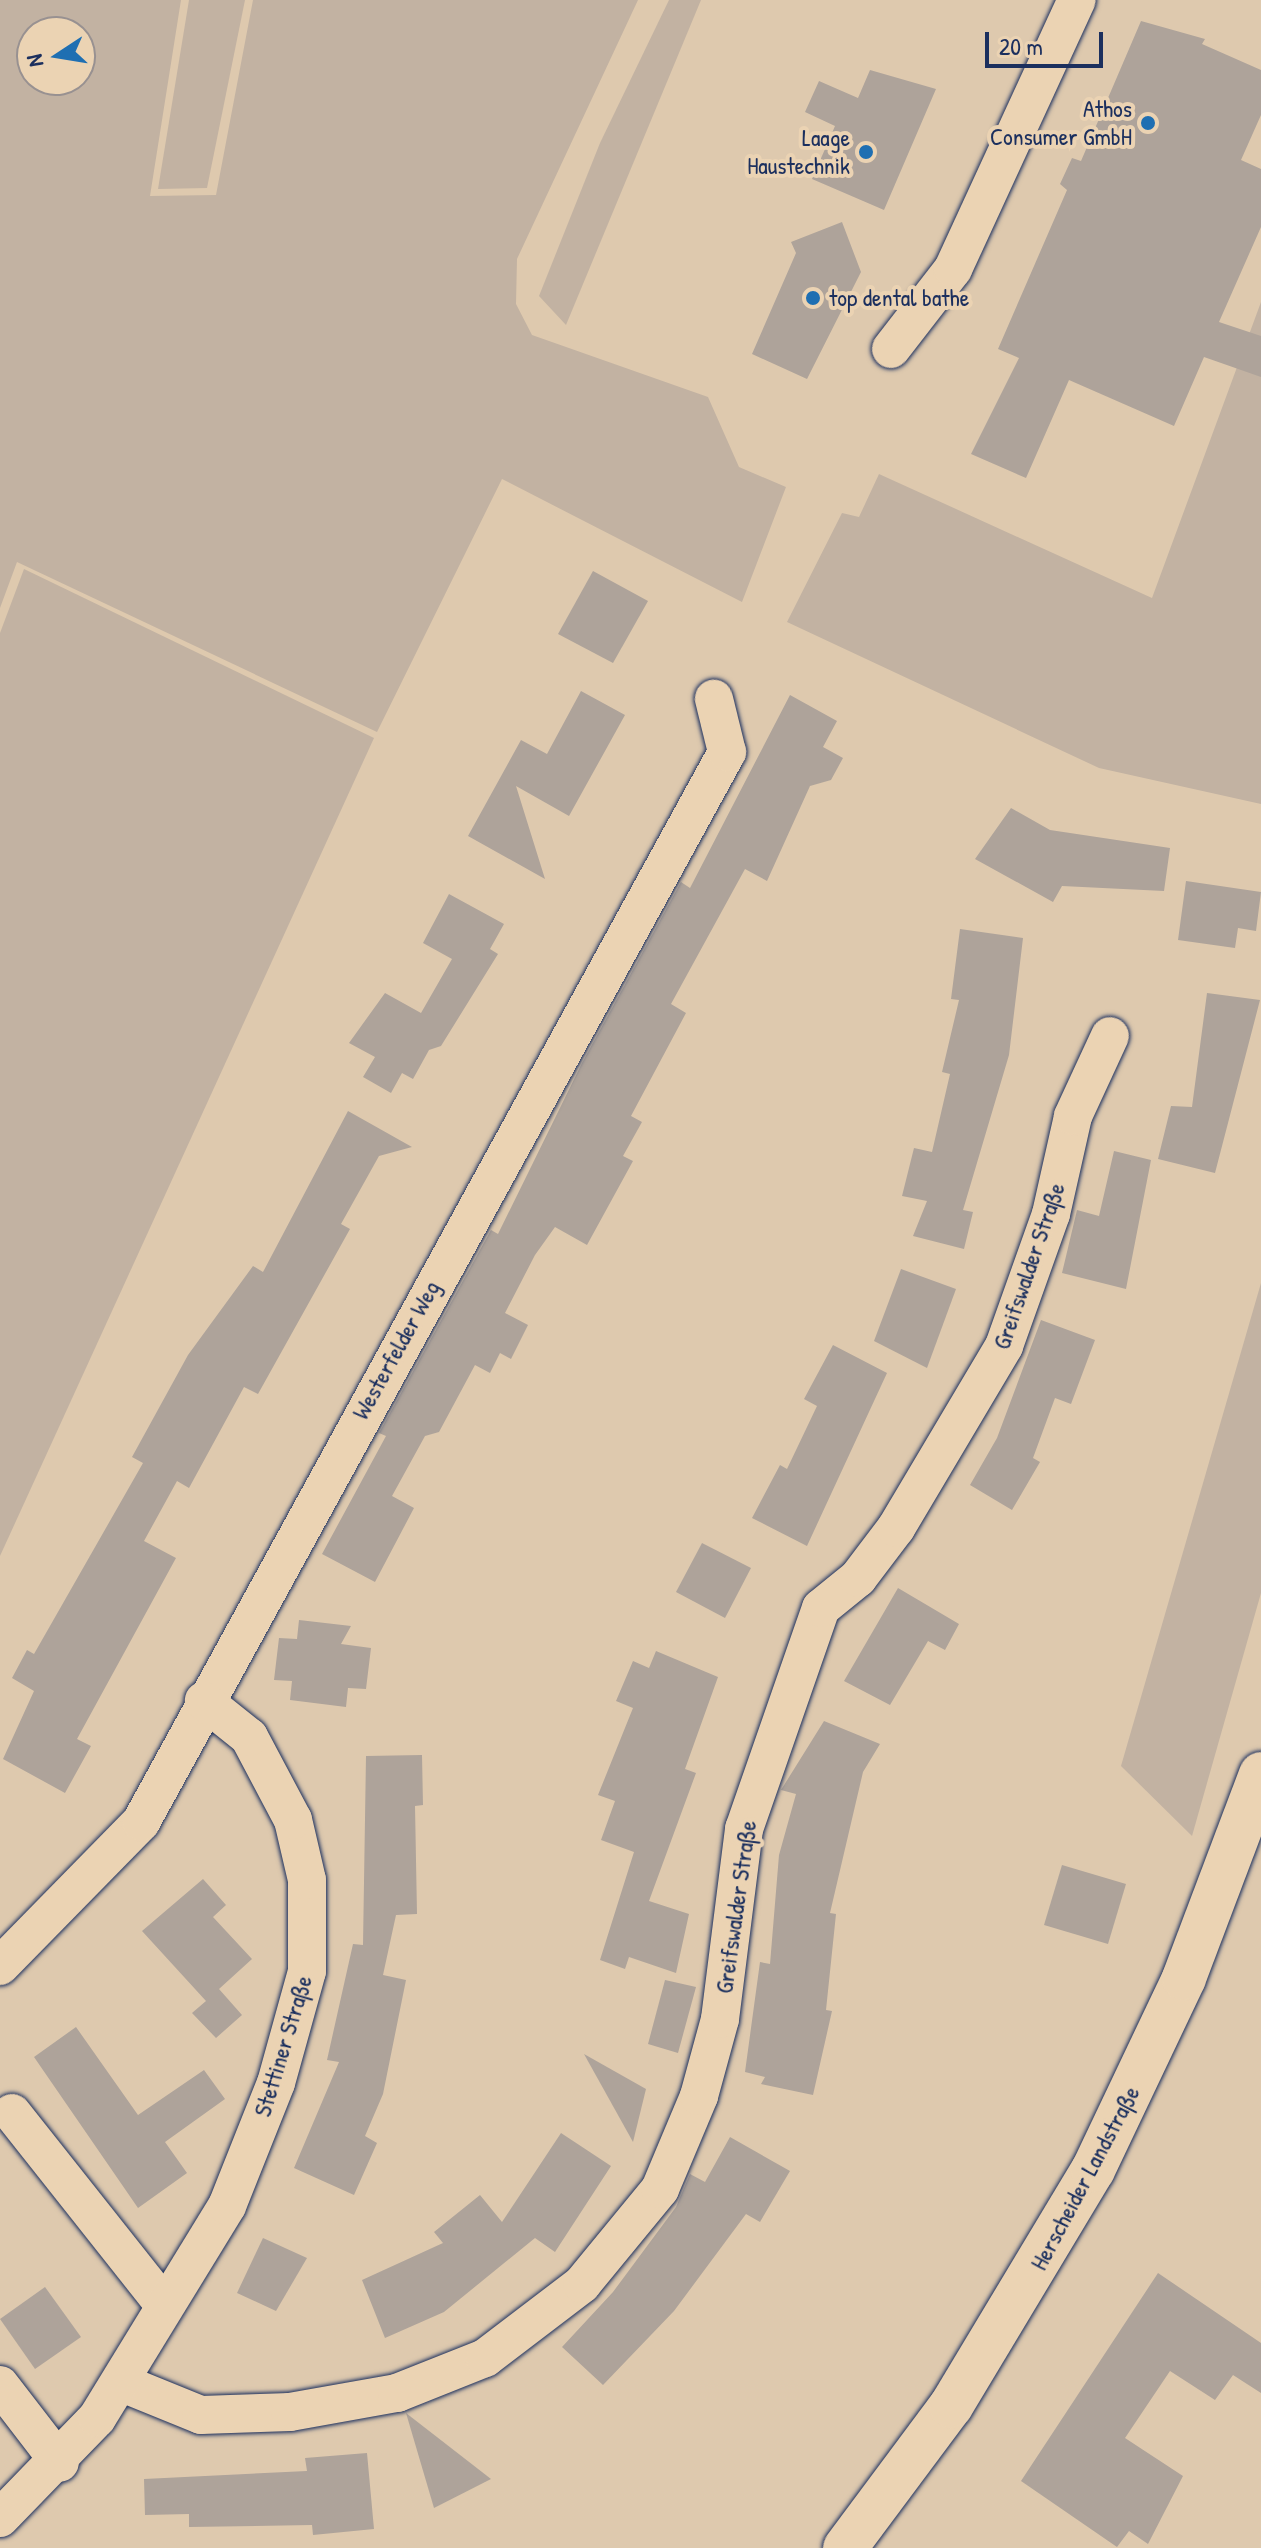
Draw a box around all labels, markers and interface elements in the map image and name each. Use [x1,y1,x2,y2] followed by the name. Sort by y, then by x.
[16,16,96,96] north arrow
[989,16,1107,66] scale bar
[999,30,1043,62] text: 20 m
[19,52,50,69] text: N
[990,95,1132,151] place label: Athos Consumer GmbH
[1139,114,1157,132] marker: Athos Consumer GmbH
[747,124,850,180] place label: Laage Haustechnik
[857,143,875,161] marker: Laage Haustechnik
[829,284,969,312] place label: top dental bathe
[804,289,822,307] marker: top dental bathe
[987,1179,1071,1353] street label: Greifswalder Straße
[346,1276,446,1424] street label: Westerfelder Weg
[710,1819,762,1995] street label: Greifswalder Straße
[248,1972,318,2120] street label: Stettiner Straße
[1024,2081,1146,2275] street label: Herscheider Landstraße

